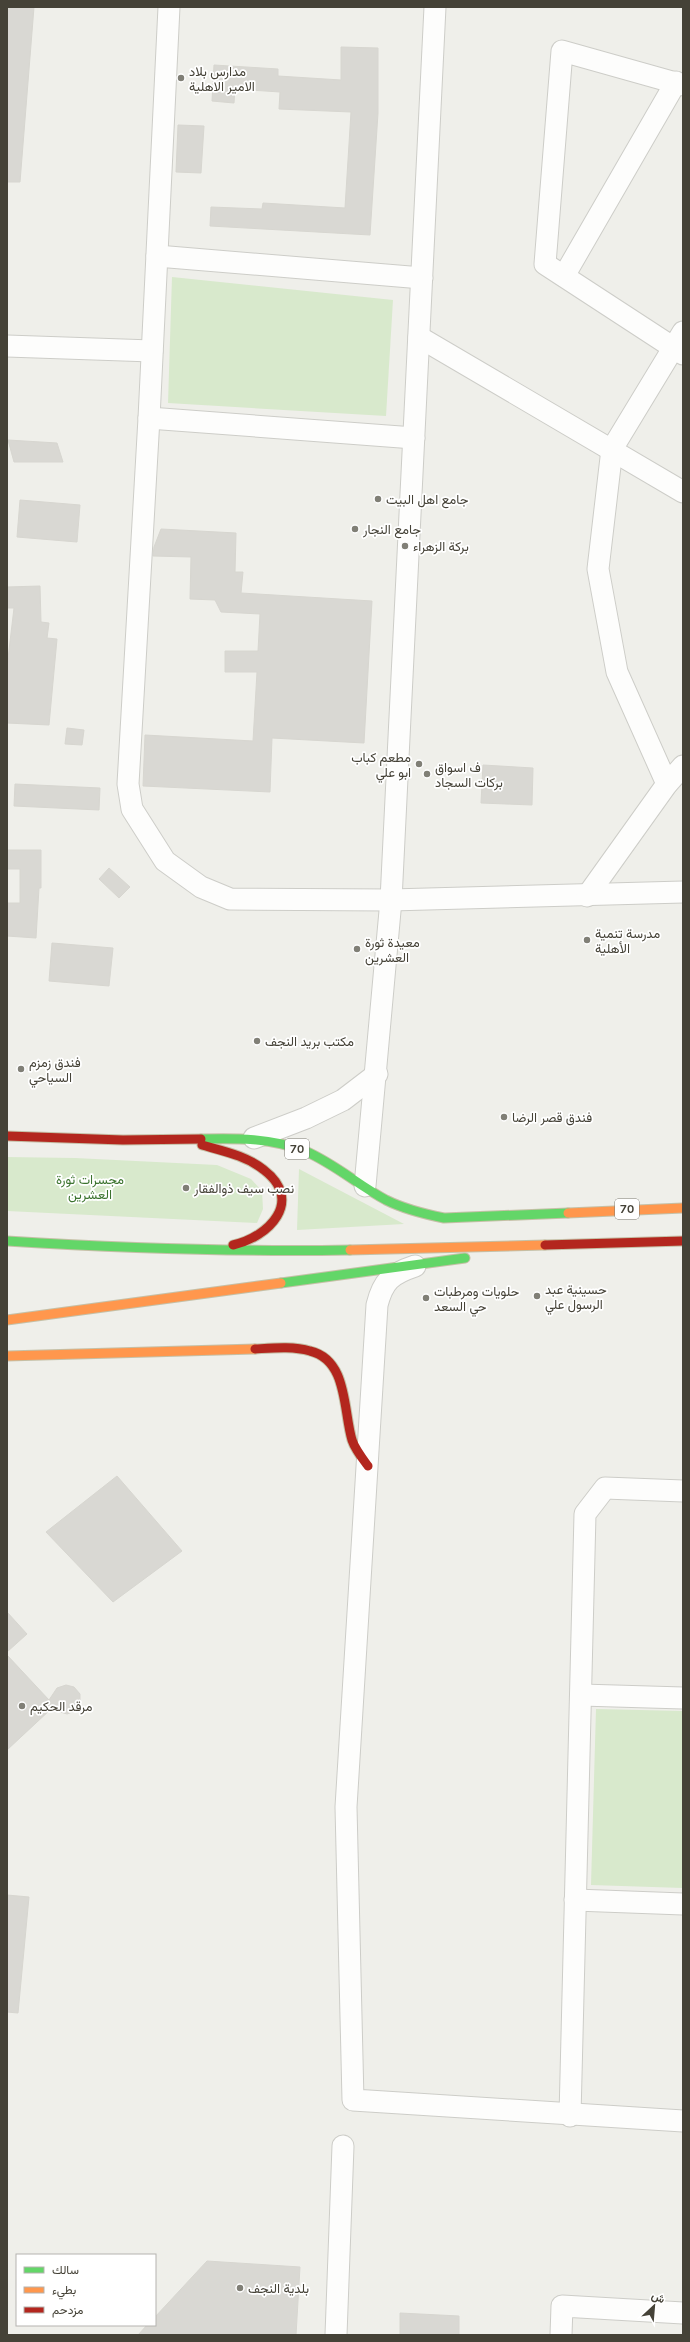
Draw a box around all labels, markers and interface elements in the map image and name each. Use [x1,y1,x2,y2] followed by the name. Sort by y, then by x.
[189,63,255,96] place label: مدارس بلاد الامير الاهلية
[176,73,186,83] marker: مدارس بلاد الامير الاهلية
[386,491,469,509] place label: جامع اهل البيت
[373,494,383,504] marker: جامع اهل البيت
[362,521,421,539] place label: جامع النجار
[350,524,360,534] marker: جامع النجار
[413,538,469,556] place label: بركة الزهراء
[400,541,410,551] marker: بركة الزهراء
[351,749,411,783] place label: مطعم كباب ابو علي
[414,759,424,769] marker: مطعم كباب ابو علي
[435,759,503,792] place label: ف اسواق بركات السجاد
[422,769,432,779] marker: ف اسواق بركات السجاد
[595,925,660,958] place label: مدرسة تنمية الأهلية
[365,934,420,967] place label: معيدة ثورة العشرين
[582,935,592,945] marker: مدرسة تنمية الأهلية
[352,944,362,954] marker: معيدة ثورة العشرين
[265,1033,354,1051] place label: مكتب بريد النجف
[252,1036,262,1046] marker: مكتب بريد النجف
[29,1054,81,1088] place label: فندق زمزم السياحي
[16,1064,26,1074] marker: فندق زمزم السياحي
[512,1109,592,1127] place label: فندق قصر الرضا
[499,1112,509,1122] marker: فندق قصر الرضا
[285,1139,309,1159] road number: 70
[56,1171,124,1204] park label: مجسرات ثورة العشرين
[193,1180,295,1198] place label: نصب سيف ذوالفقار
[181,1183,191,1193] marker: نصب سيف ذوالفقار
[615,1199,639,1219] road number: 70
[545,1281,607,1315] place label: حسينية عبد الرسول علي
[434,1283,520,1317] place label: حلويات ومرطبات حي السعد
[532,1291,542,1301] marker: حسينية عبد الرسول علي
[421,1293,431,1303] marker: حلويات ومرطبات حي السعد
[30,1698,93,1716] place label: مرقد الحكيم
[17,1701,27,1711] marker: مرقد الحكيم
[16,2254,156,2326] legend
[52,2262,79,2278] text: سالك
[248,2280,309,2298] place label: بلدية النجف
[52,2282,76,2300] text: بطيء
[235,2283,245,2293] marker: بلدية النجف
[634,2286,674,2326] north arrow
[649,2288,667,2307] text: ش
[52,2302,83,2318] text: مزدحم

